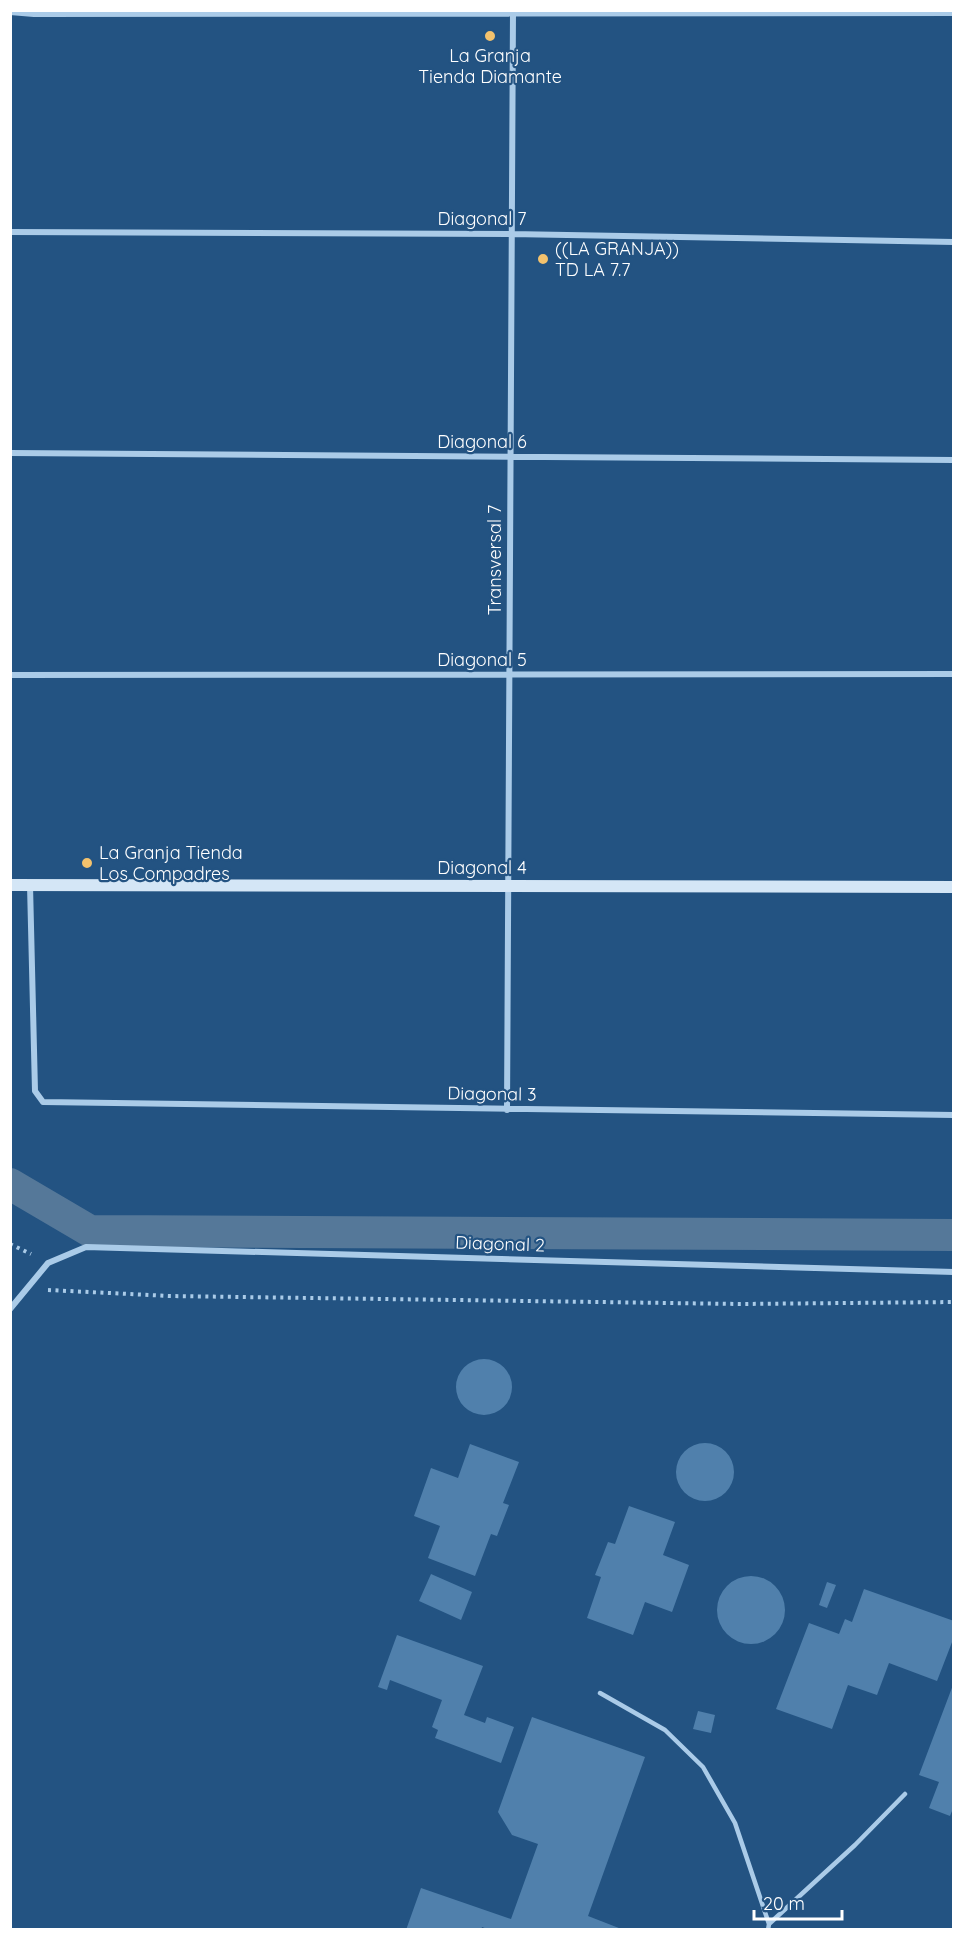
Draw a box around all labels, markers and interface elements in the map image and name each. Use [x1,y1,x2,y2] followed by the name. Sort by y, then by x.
[483,29,497,43] marker: La Granja Tienda Diamante
[418,44,562,88] place label: La Granja Tienda Diamante
[437,207,527,230] street label: Diagonal 7
[555,237,679,281] place label: ((LA GRANJA)) TD LA 7.7
[536,252,550,266] marker: ((LA GRANJA)) TD LA 7.7
[437,430,527,453] street label: Diagonal 6
[483,505,506,615] street label: Transversal 7
[437,648,527,671] street label: Diagonal 5
[99,841,243,885] place label: La Granja Tienda Los Compadres
[80,856,94,870] marker: La Granja Tienda Los Compadres
[437,856,527,879] street label: Diagonal 4
[447,1081,537,1106] street label: Diagonal 3
[455,1230,545,1257] street label: Diagonal 2
[754,1883,842,1921] scale bar
[763,1892,805,1915] text: 20 m

